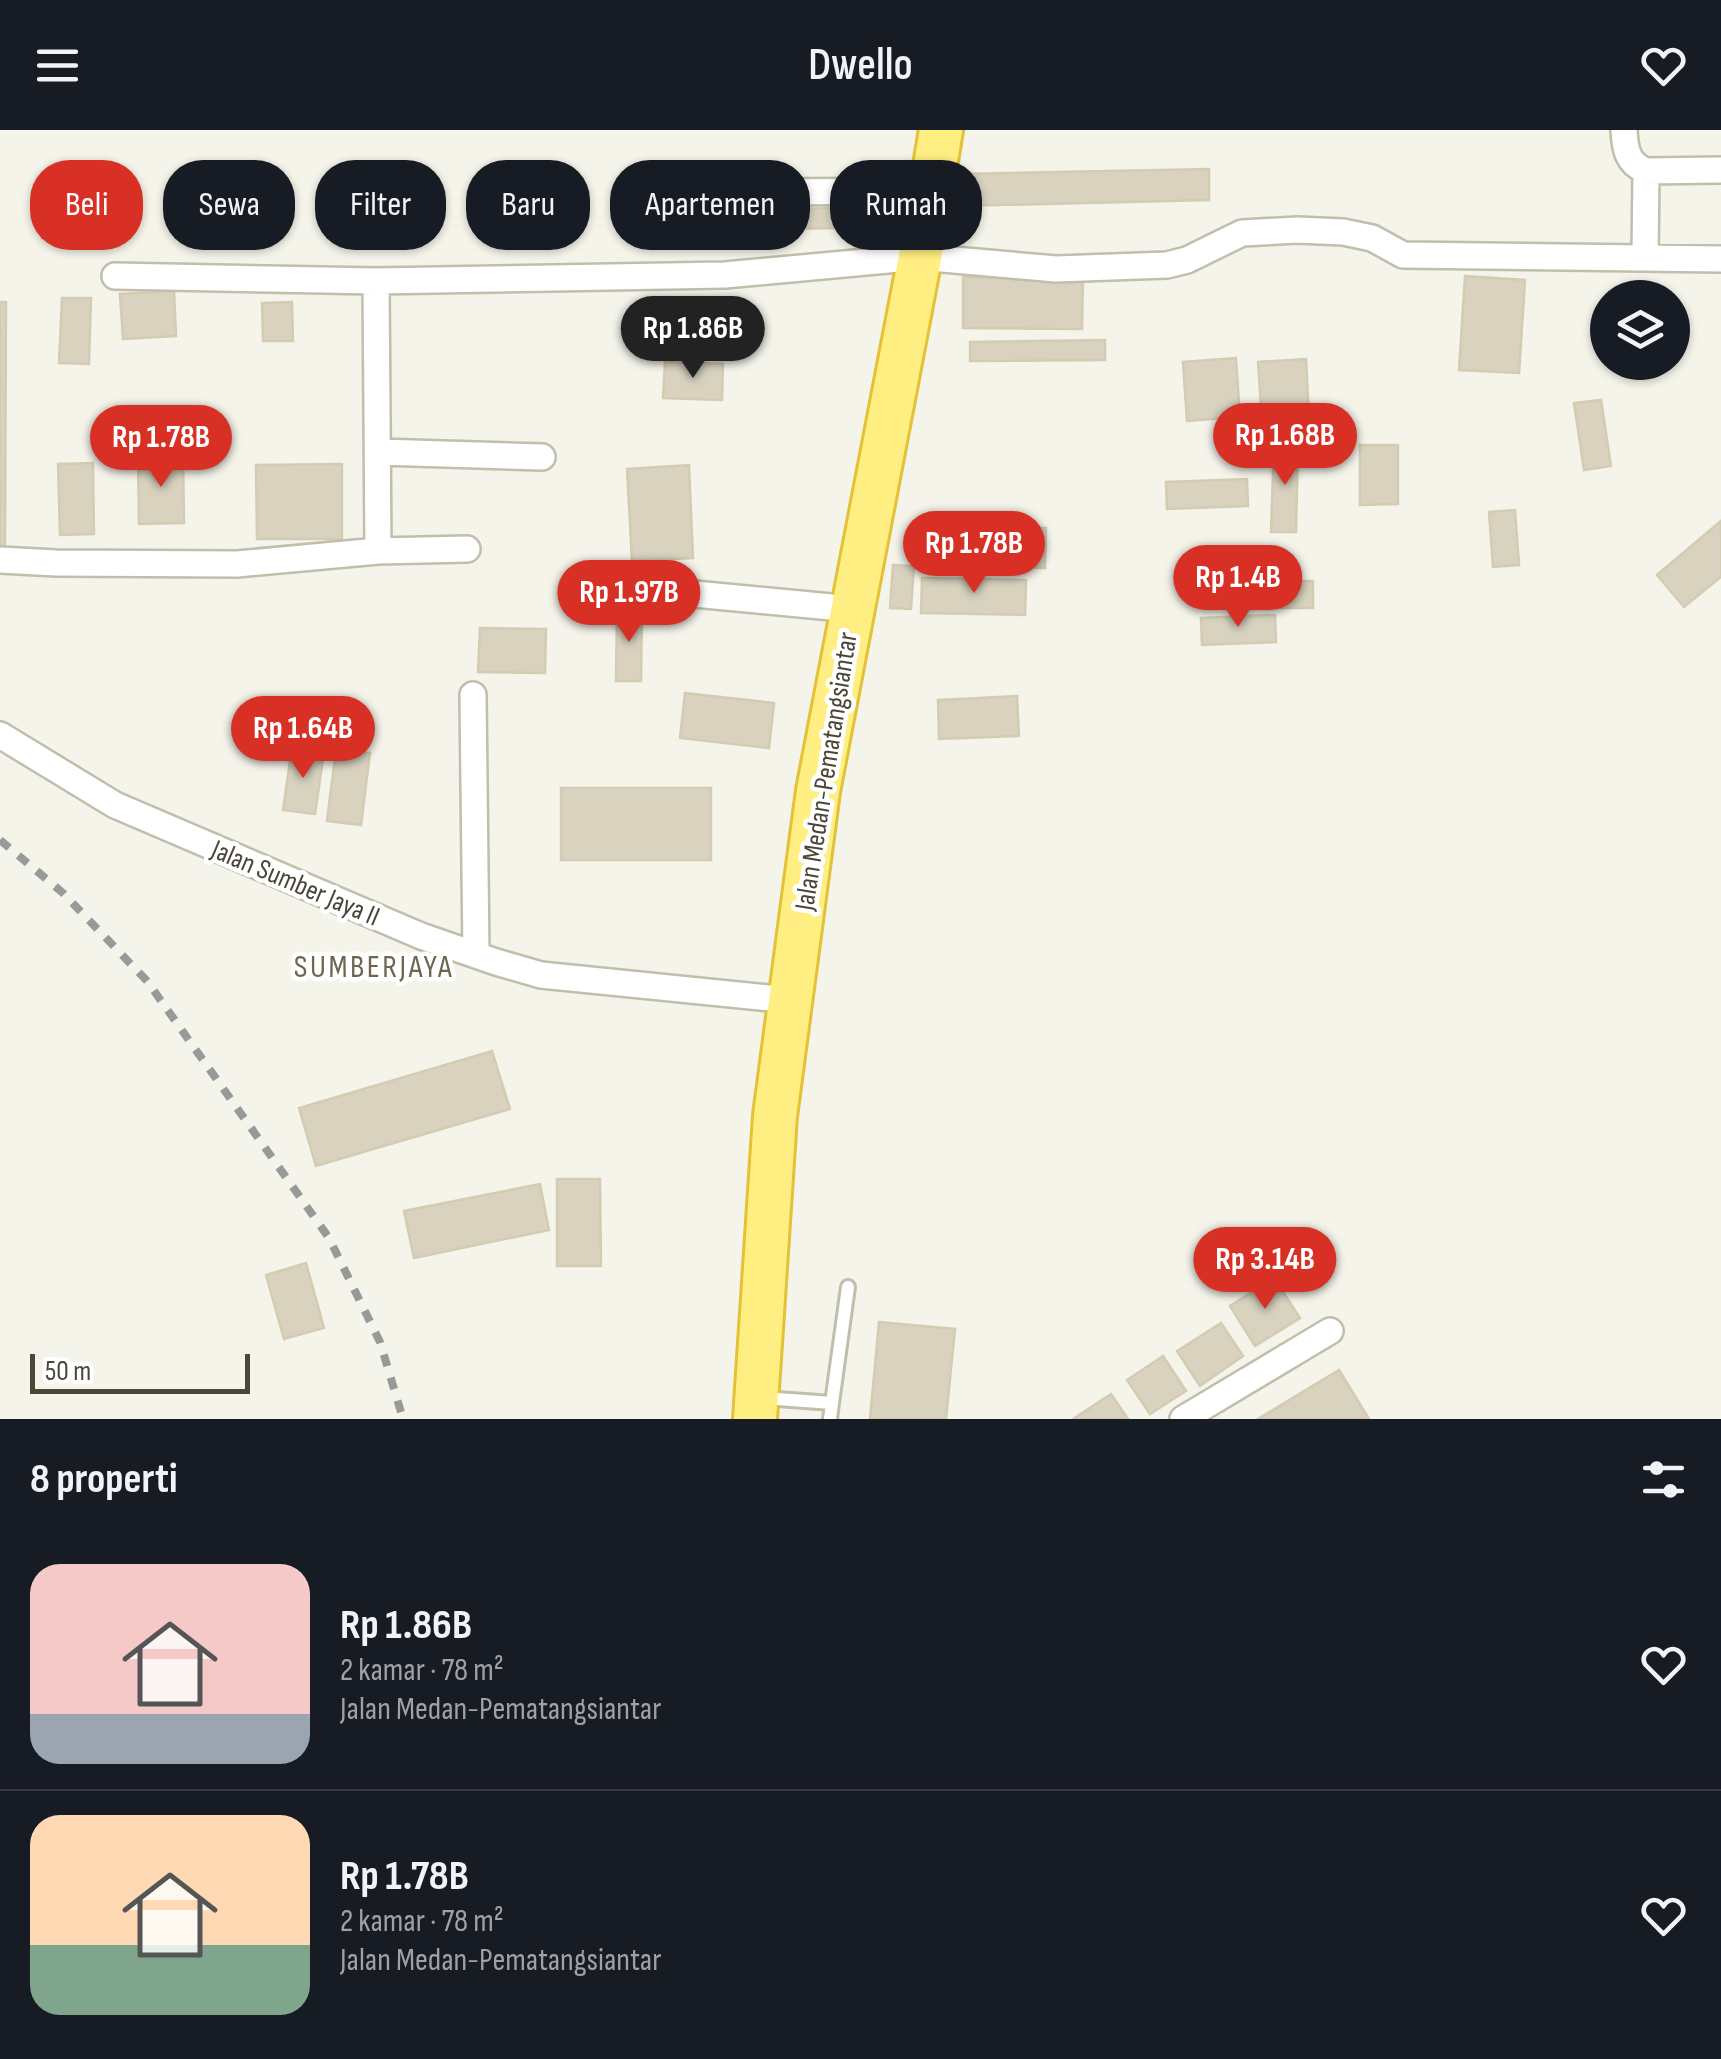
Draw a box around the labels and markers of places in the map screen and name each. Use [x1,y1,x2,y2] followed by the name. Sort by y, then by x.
[590,296,796,381] pin: Rp 1.86B
[1182,403,1388,488] pin: Rp 1.68B
[58,405,264,490] pin: Rp 1.78B
[871,511,1077,596] pin: Rp 1.78B
[1146,545,1330,630] pin: Rp 1.4B
[526,560,732,645] pin: Rp 1.97B
[200,696,406,781] pin: Rp 1.64B
[1162,1227,1368,1312] pin: Rp 3.14B

